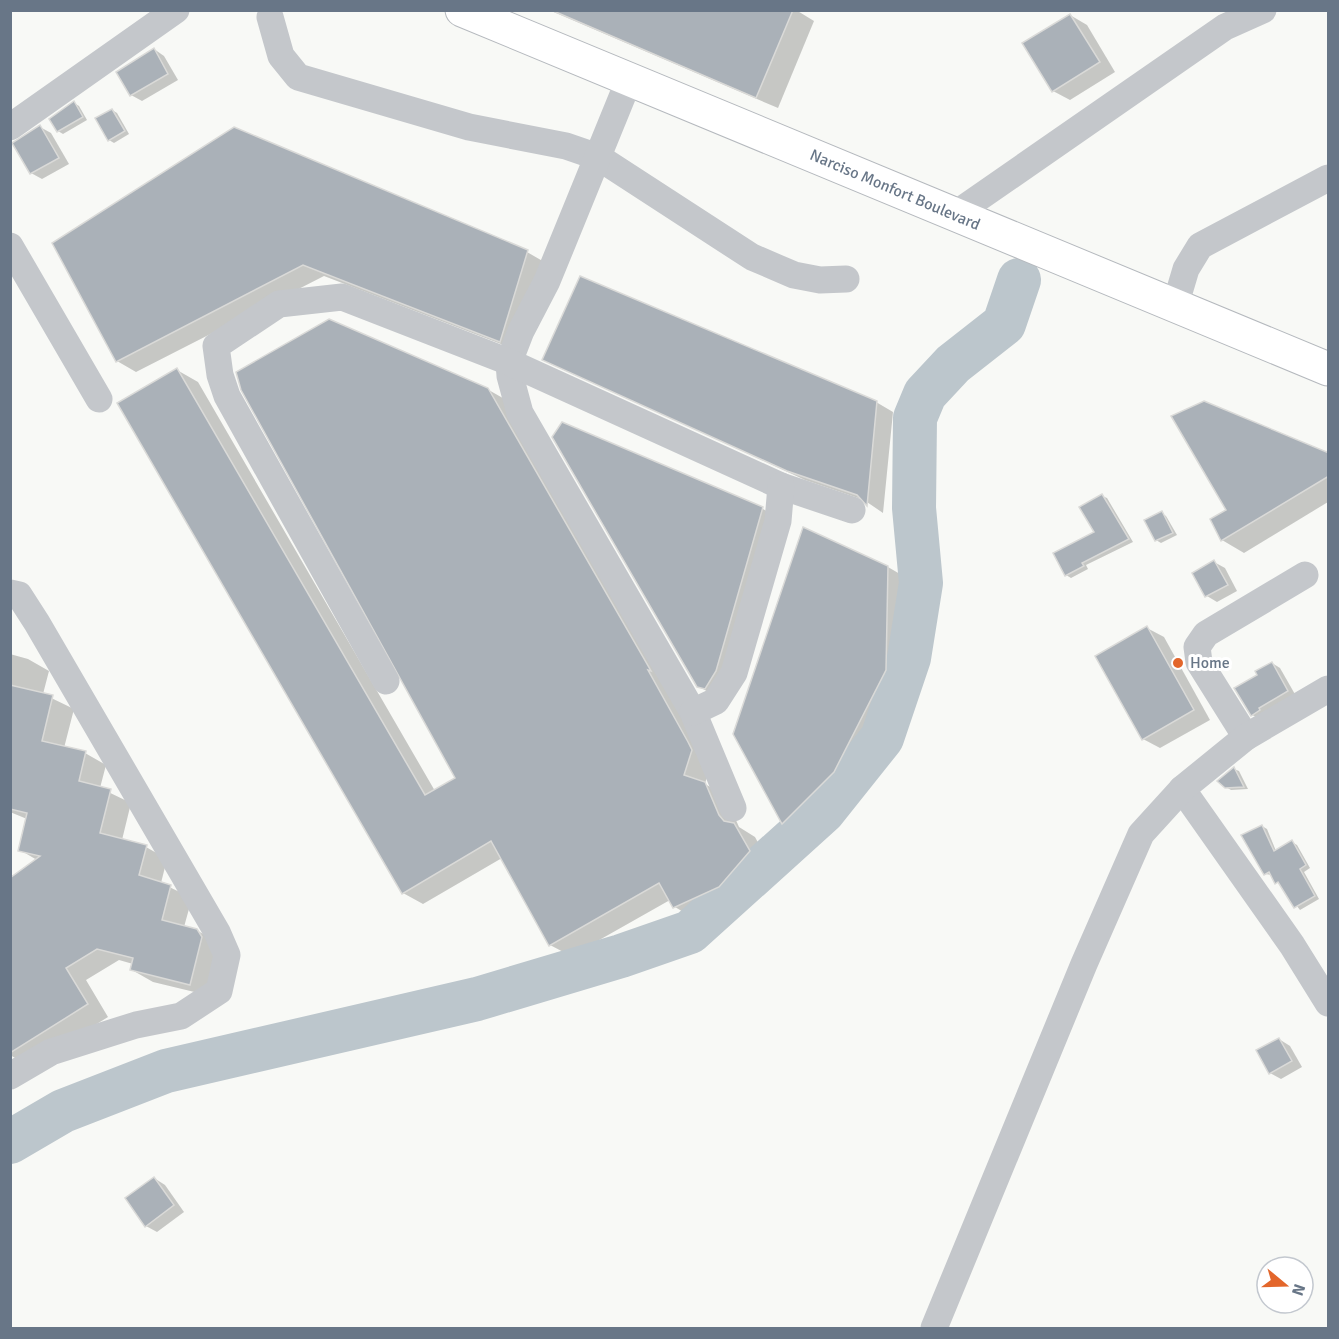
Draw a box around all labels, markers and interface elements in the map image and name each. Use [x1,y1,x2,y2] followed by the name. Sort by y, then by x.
[807,145,983,235] street label: Narciso Monfort Boulevard
[1190,653,1230,673] place label: Home
[1171,656,1185,670] marker: Home
[1255,1255,1315,1315] north arrow
[1287,1281,1310,1298] text: N

